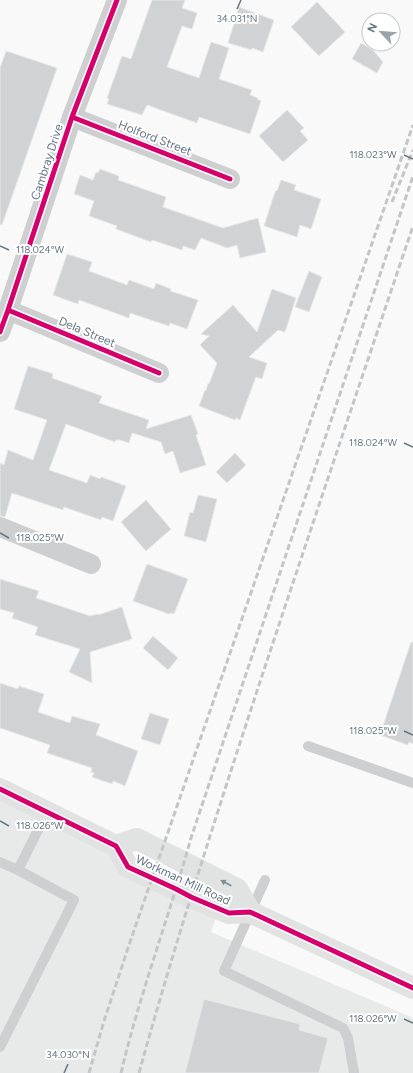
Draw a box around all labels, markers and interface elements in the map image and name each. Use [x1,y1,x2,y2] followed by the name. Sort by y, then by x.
[216,12,258,25] text: 34.031°N
[361,12,401,52] north arrow
[365,21,380,35] text: N
[116,118,194,159] street label: Holford Street
[28,122,66,202] street label: Cambray Drive
[349,148,397,161] text: 118.023°W
[16,243,64,256] text: 118.024°W
[57,314,118,350] street label: Dela Street
[349,436,397,449] text: 118.024°W
[16,531,64,544] text: 118.025°W
[349,724,397,737] text: 118.025°W
[16,819,64,832] text: 118.026°W
[134,852,232,908] street label: Workman Mill Road
[220,880,232,887] one-way arrow
[349,1012,397,1025] text: 118.026°W
[46,1048,90,1061] text: 34.030°N

